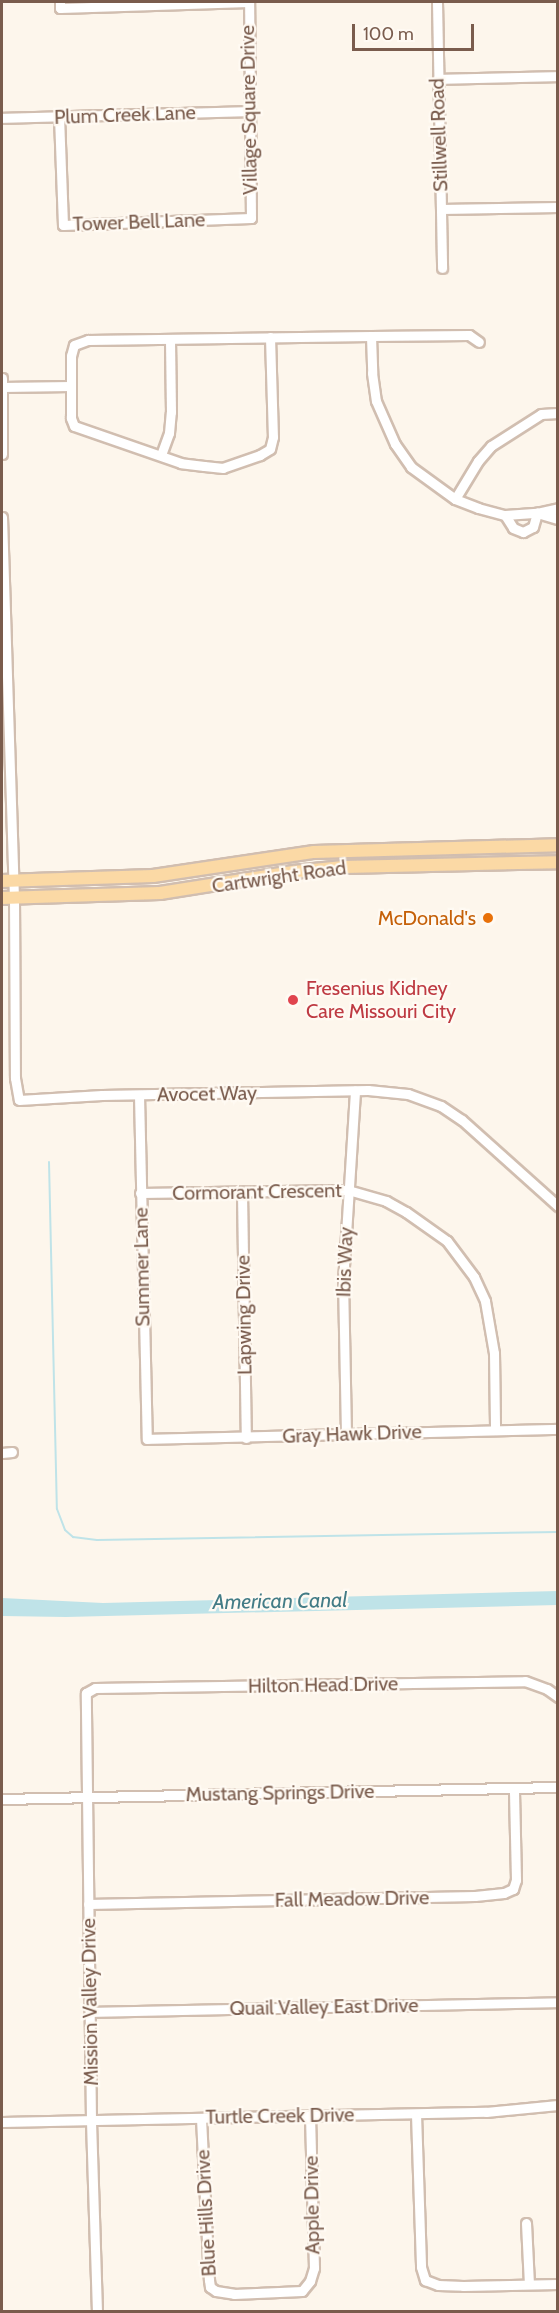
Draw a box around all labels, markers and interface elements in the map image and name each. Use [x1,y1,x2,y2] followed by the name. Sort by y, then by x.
[355,12,476,50] scale bar
[363,23,414,45] text: 100 m
[236,25,262,195] street label: Village Square Drive
[425,78,453,192] street label: Stillwell Road
[54,101,196,129] street label: Plum Creek Lane
[72,208,206,236] street label: Tower Bell Lane
[210,856,348,898] street label: Cartwright Road
[378,906,476,930] place label: McDonald's
[481,911,495,925] marker: McDonald's
[306,976,456,1023] place label: Fresenius Kidney Care Missouri City
[284,991,302,1009] marker: Fresenius Kidney Care Missouri City
[157,1081,257,1107] street label: Avocet Way
[172,1179,342,1205] street label: Cormorant Crescent
[129,1207,155,1327] street label: Summer Lane
[332,1226,358,1298] street label: Ibis Way
[231,1255,257,1375] street label: Lapwing Drive
[282,1420,422,1448] street label: Gray Hawk Drive
[212,1587,348,1615] water label: American Canal
[248,1672,398,1698] street label: Hilton Head Drive
[185,1779,375,1807] street label: Mustang Springs Drive
[275,1886,429,1912] street label: Fall Meadow Drive
[77,1918,103,2086] street label: Mission Valley Drive
[229,1993,419,2021] street label: Quail Valley East Drive
[205,2103,355,2129] street label: Turtle Creek Drive
[191,2149,221,2277] street label: Blue Hills Drive
[299,2155,325,2255] street label: Apple Drive

